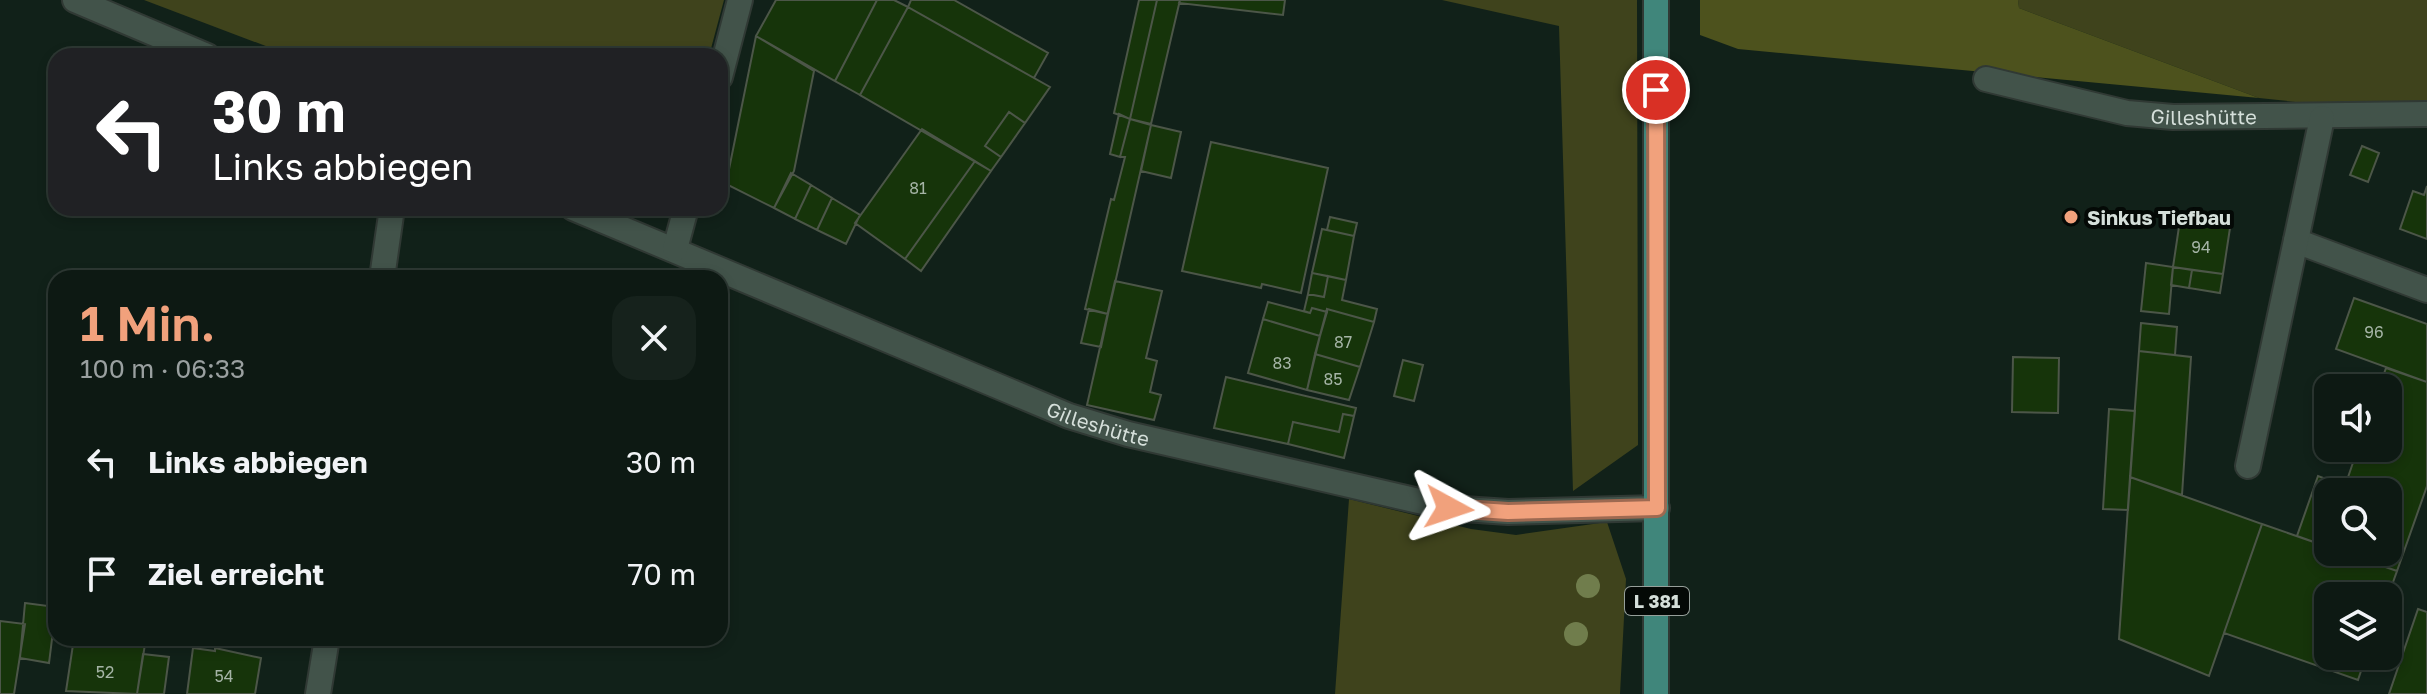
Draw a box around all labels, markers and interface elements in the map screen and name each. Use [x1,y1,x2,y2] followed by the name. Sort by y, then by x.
[1622,56,1690,124] pin
[1634,68,1678,112] icon: arrive
[212,77,346,144] text: 30 m
[80,80,184,184] icon: left
[2150,103,2257,129] street label: Gilleshütte
[212,145,473,188] text: Links abbiegen
[909,178,927,198] house number: 81
[2087,205,2231,229] place label: Sinkus Tiefbau
[2062,208,2080,226] marker: Sinkus Tiefbau
[2191,237,2211,257] house number: 94
[80,294,215,352] text: 1 Min.
[612,296,696,380] button: close
[2364,322,2384,342] house number: 96
[1334,332,1352,352] house number: 87
[80,353,245,384] text: 100 m · 06:33
[1272,353,1292,373] house number: 83
[1323,369,1343,389] house number: 85
[2314,374,2402,670] map controls
[2314,374,2402,462] button: sound
[1043,396,1152,451] street label: Gilleshütte
[80,440,124,484] icon: left
[148,444,368,480] text: Links abbiegen
[626,444,696,480] text: 30 m
[1407,466,1491,550] position arrow
[2314,478,2402,566] button: search
[80,552,124,596] icon: arrive
[148,556,324,592] text: Ziel erreicht
[627,556,696,592] text: 70 m
[2314,582,2402,670] button: layers
[1625,587,1689,615] road number: L 381
[96,662,114,682] house number: 52
[214,666,234,686] house number: 54

